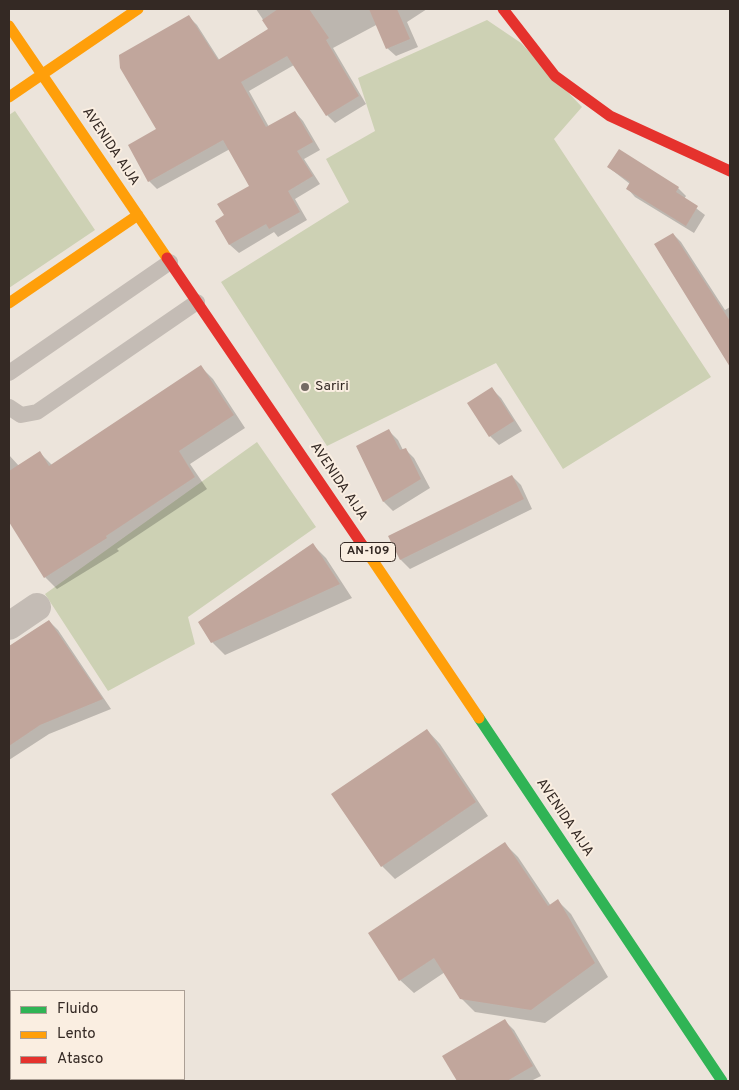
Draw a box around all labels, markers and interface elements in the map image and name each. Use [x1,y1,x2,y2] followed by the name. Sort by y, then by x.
[78,105,142,189] street label: AVENIDA AIJA
[315,379,349,395] place label: Sariri
[299,381,311,393] marker: Sariri
[306,440,370,524] street label: AVENIDA AIJA
[340,542,396,562] road number: AN-109
[532,776,596,860] street label: AVENIDA AIJA
[10,990,185,1080] legend
[57,1000,98,1019] text: Fluido
[57,1025,96,1044] text: Lento
[57,1050,103,1069] text: Atasco

